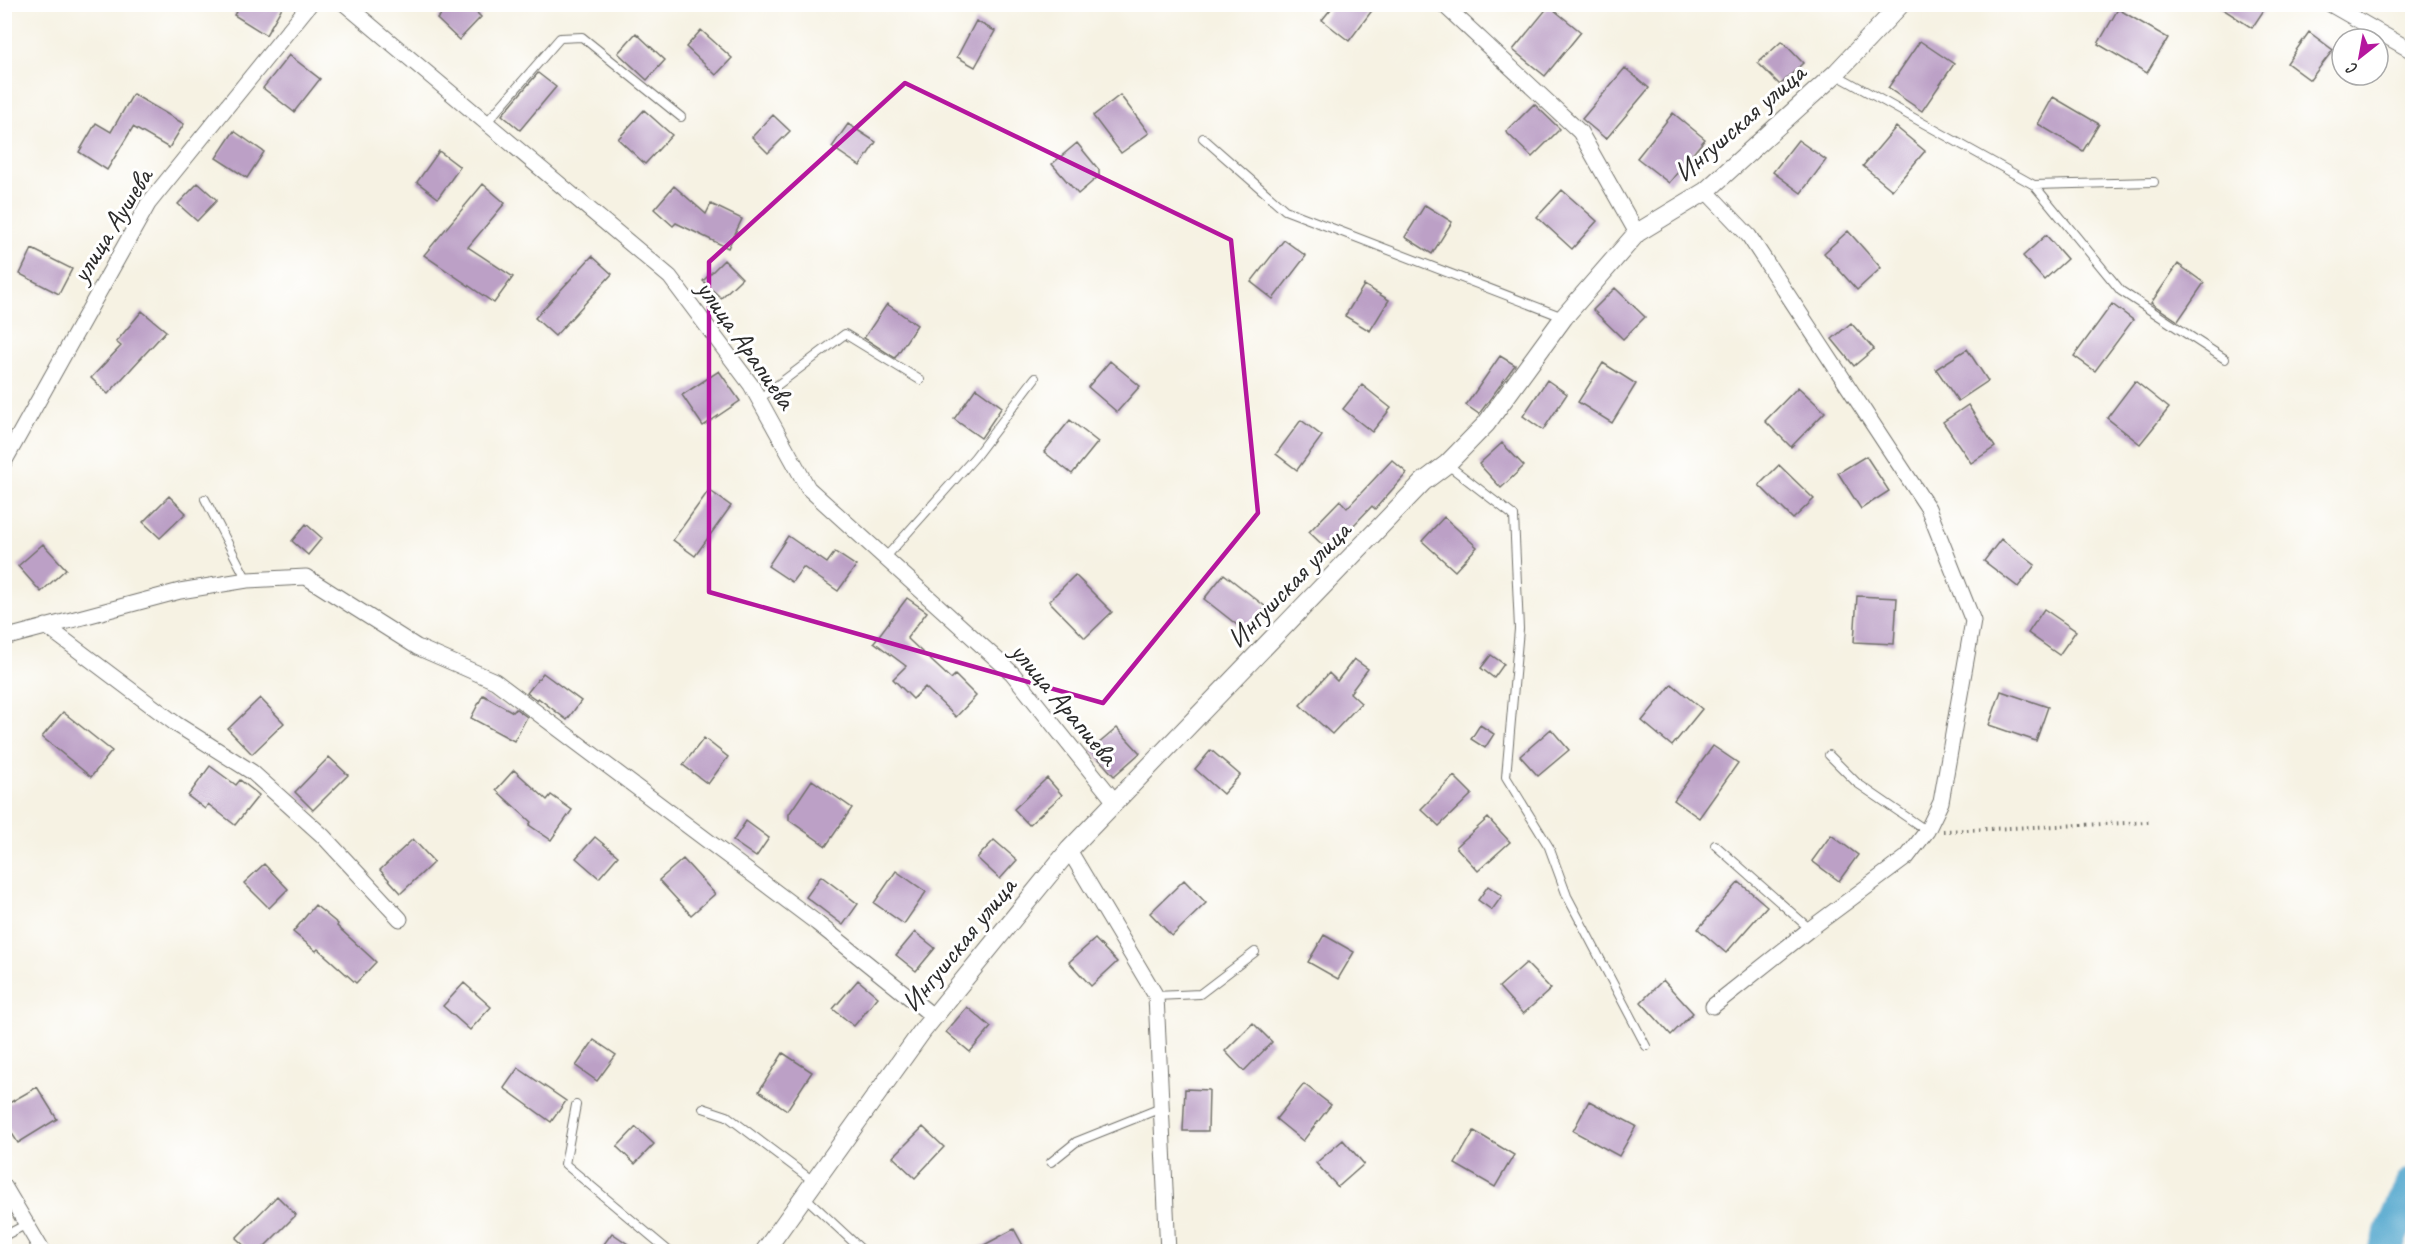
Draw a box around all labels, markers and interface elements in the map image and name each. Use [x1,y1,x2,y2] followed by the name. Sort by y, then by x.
[2330,27,2390,87] north arrow
[1666,54,1814,189] street label: Ингушская улица
[2342,57,2361,80] text: С
[62,160,162,291] street label: улица Аушева
[688,271,805,417] street label: улица Арапиева
[1219,512,1359,655] street label: Ингушская улица
[1002,633,1127,773] street label: улица Арапиева
[893,868,1025,1019] street label: Ингушская улица

